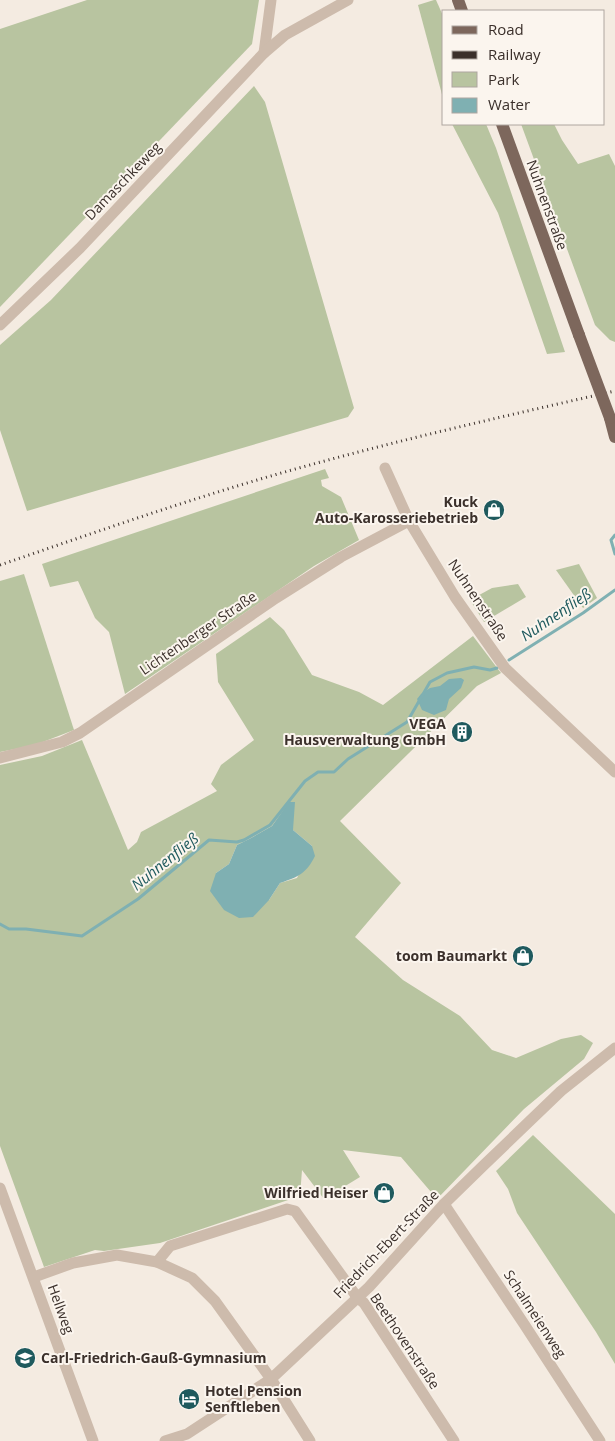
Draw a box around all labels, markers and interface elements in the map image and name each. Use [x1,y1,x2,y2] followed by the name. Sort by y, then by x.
[442,10,605,125] legend
[488,19,524,39] text: Road
[488,44,541,64] text: Railway
[488,69,519,89] text: Park
[488,94,530,114] text: Water
[80,137,165,224] street label: Damaschkeweg
[522,157,573,253] street label: Nuhnenstraße
[315,492,478,527] place label: Kuck Auto-Karosseriebetrieb
[482,498,506,522] shop icon: Kuck Auto-Karosseriebetrieb
[444,555,513,644] street label: Nuhnenstraße
[516,583,595,645] water label: Nuhnenfließ
[135,586,260,679] street label: Lichtenberger Straße
[284,714,446,749] place label: VEGA Hausverwaltung GmbH
[450,720,474,744] building icon: VEGA Hausverwaltung GmbH
[127,828,202,894] water label: Nuhnenfließ
[511,944,535,968] shop icon: toom Baumarkt
[396,946,507,965] place label: toom Baumarkt
[372,1181,396,1205] shop icon: Wilfried Heiser
[264,1183,369,1202] place label: Wilfried Heiser
[329,1185,443,1302] street label: Friedrich-Ebert-Straße
[500,1266,571,1362] street label: Schalmeienweg
[44,1281,79,1337] street label: Hellweg
[366,1289,445,1393] street label: Beethovenstraße
[13,1346,37,1370] school or university icon: Carl-Friedrich-Gauß-Gymnasium
[41,1348,266,1367] place label: Carl-Friedrich-Gauß-Gymnasium
[205,1381,302,1416] place label: Hotel Pension Senftleben
[177,1387,201,1411] hotel icon: Hotel Pension Senftleben

